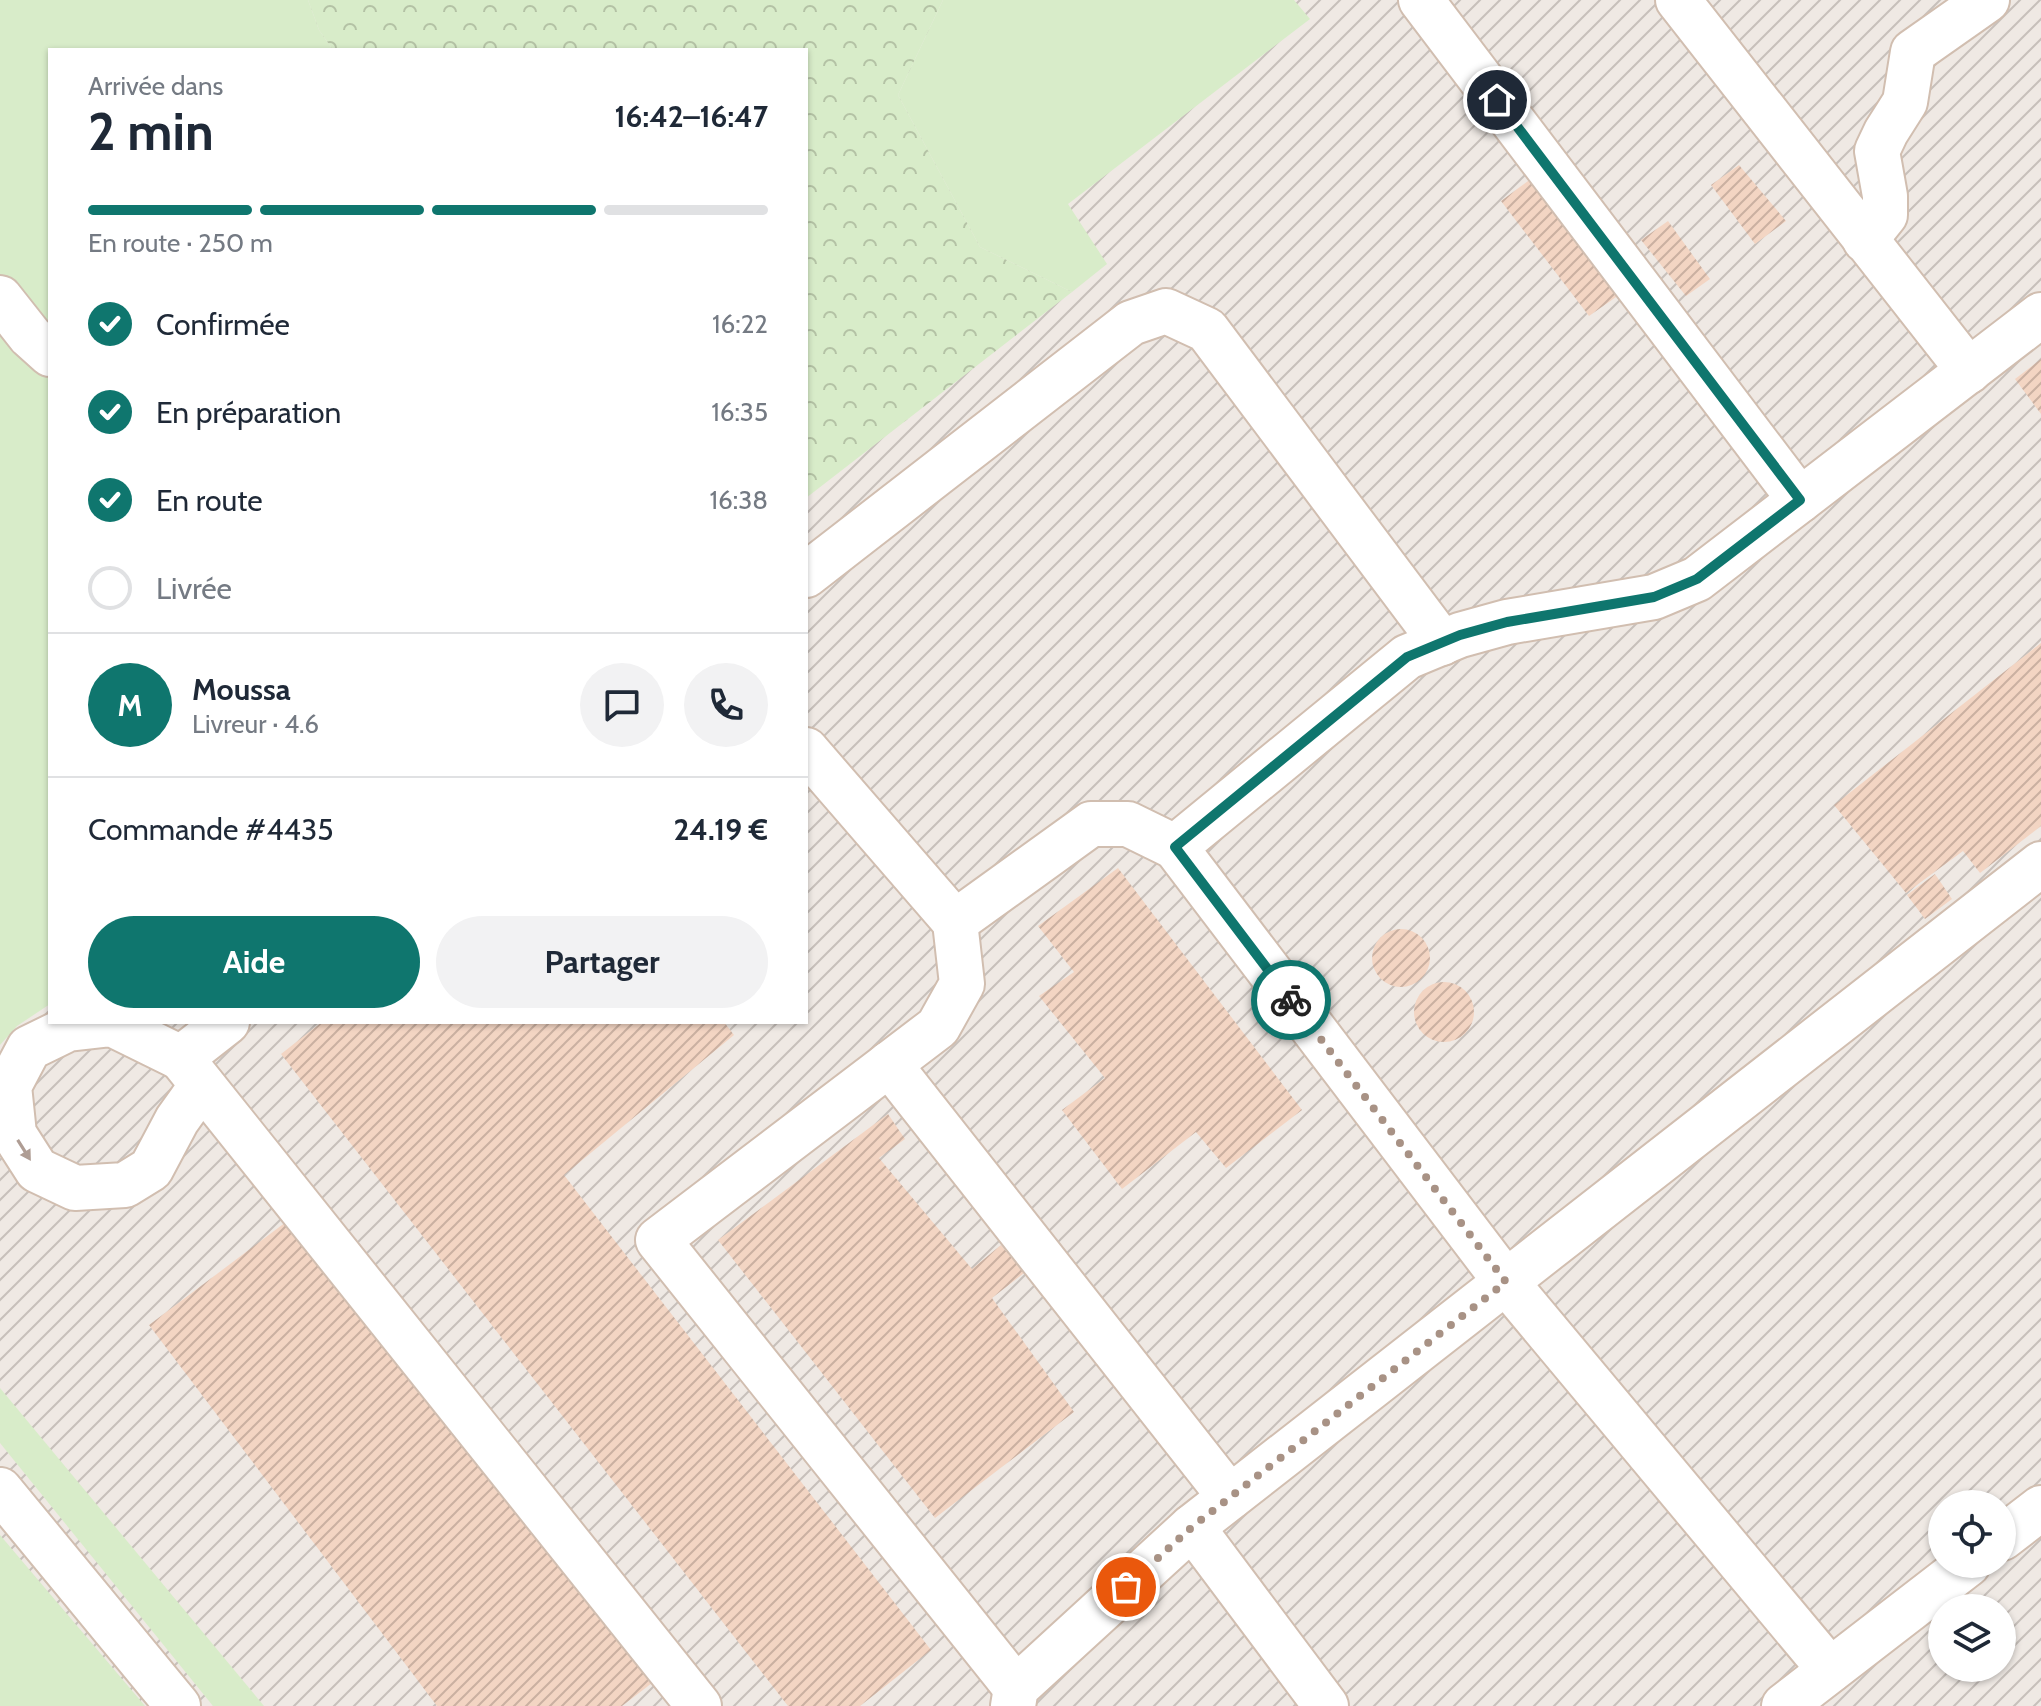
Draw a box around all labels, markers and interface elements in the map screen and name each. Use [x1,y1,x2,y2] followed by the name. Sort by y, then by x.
[1463,66,1531,134] pin
[88,70,223,102] text: Arrivée dans
[1475,78,1519,122] icon: home
[615,98,768,135] text: 16:42–16:47
[88,100,214,163] text: 2 min
[88,227,273,259] text: En route · 250 m
[88,302,132,346] icon: check
[156,306,290,343] text: Confirmée
[712,308,768,340] text: 16:22
[88,390,132,434] icon: check
[156,394,341,431] text: En préparation
[711,396,768,428] text: 16:35
[88,478,132,522] icon: check
[156,482,263,519] text: En route
[710,484,768,516] text: 16:38
[156,570,232,607] text: Livrée
[580,663,664,747] button: chat
[684,663,768,747] button: phone
[192,671,291,708] text: Moussa
[118,687,143,724] text: M
[192,708,319,740] text: Livreur · 4.6
[88,811,333,848] text: Commande #4435
[673,811,768,848] text: 24.19 €
[88,916,420,1008] button: Aide
[436,916,768,1008] button: Partager
[1251,960,1331,1040] courier
[1269,978,1313,1022] icon: bike
[17,1139,31,1161] one-way arrow
[1928,1490,2016,1682] map controls
[1928,1490,2016,1578] button: locate
[1092,1553,1160,1621] pin
[1104,1565,1148,1609] icon: bag
[1928,1594,2016,1682] button: layers

